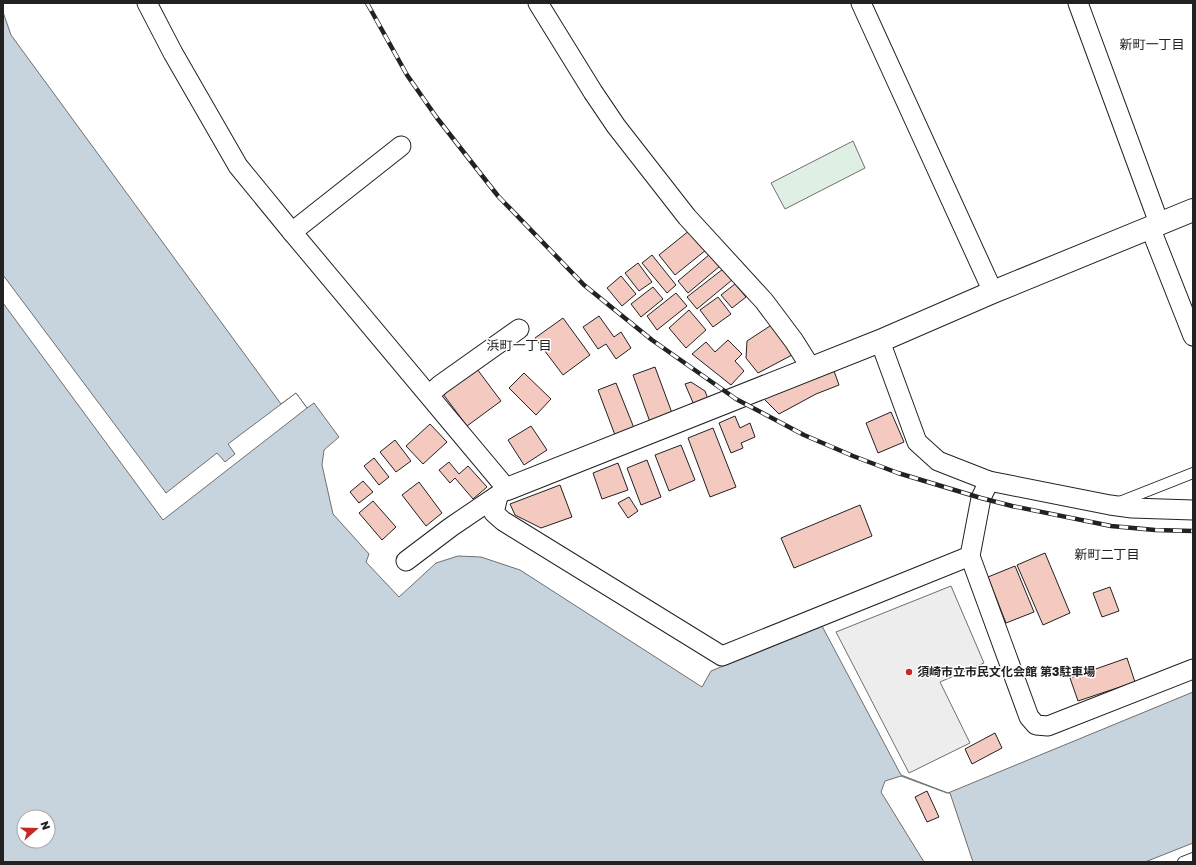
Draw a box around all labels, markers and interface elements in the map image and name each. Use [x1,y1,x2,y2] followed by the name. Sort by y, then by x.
[1119,36,1185,52] district label: 新町一丁目
[486,337,552,353] district label: 浜町一丁目
[1074,546,1140,562] district label: 新町二丁目
[917,664,1095,679] place label: 須崎市立市民文化会館 第3駐車場
[904,667,914,677] marker: 須崎市立市民文化会館 第3駐車場
[16,809,56,849] north arrow
[38,819,53,832] text: N

